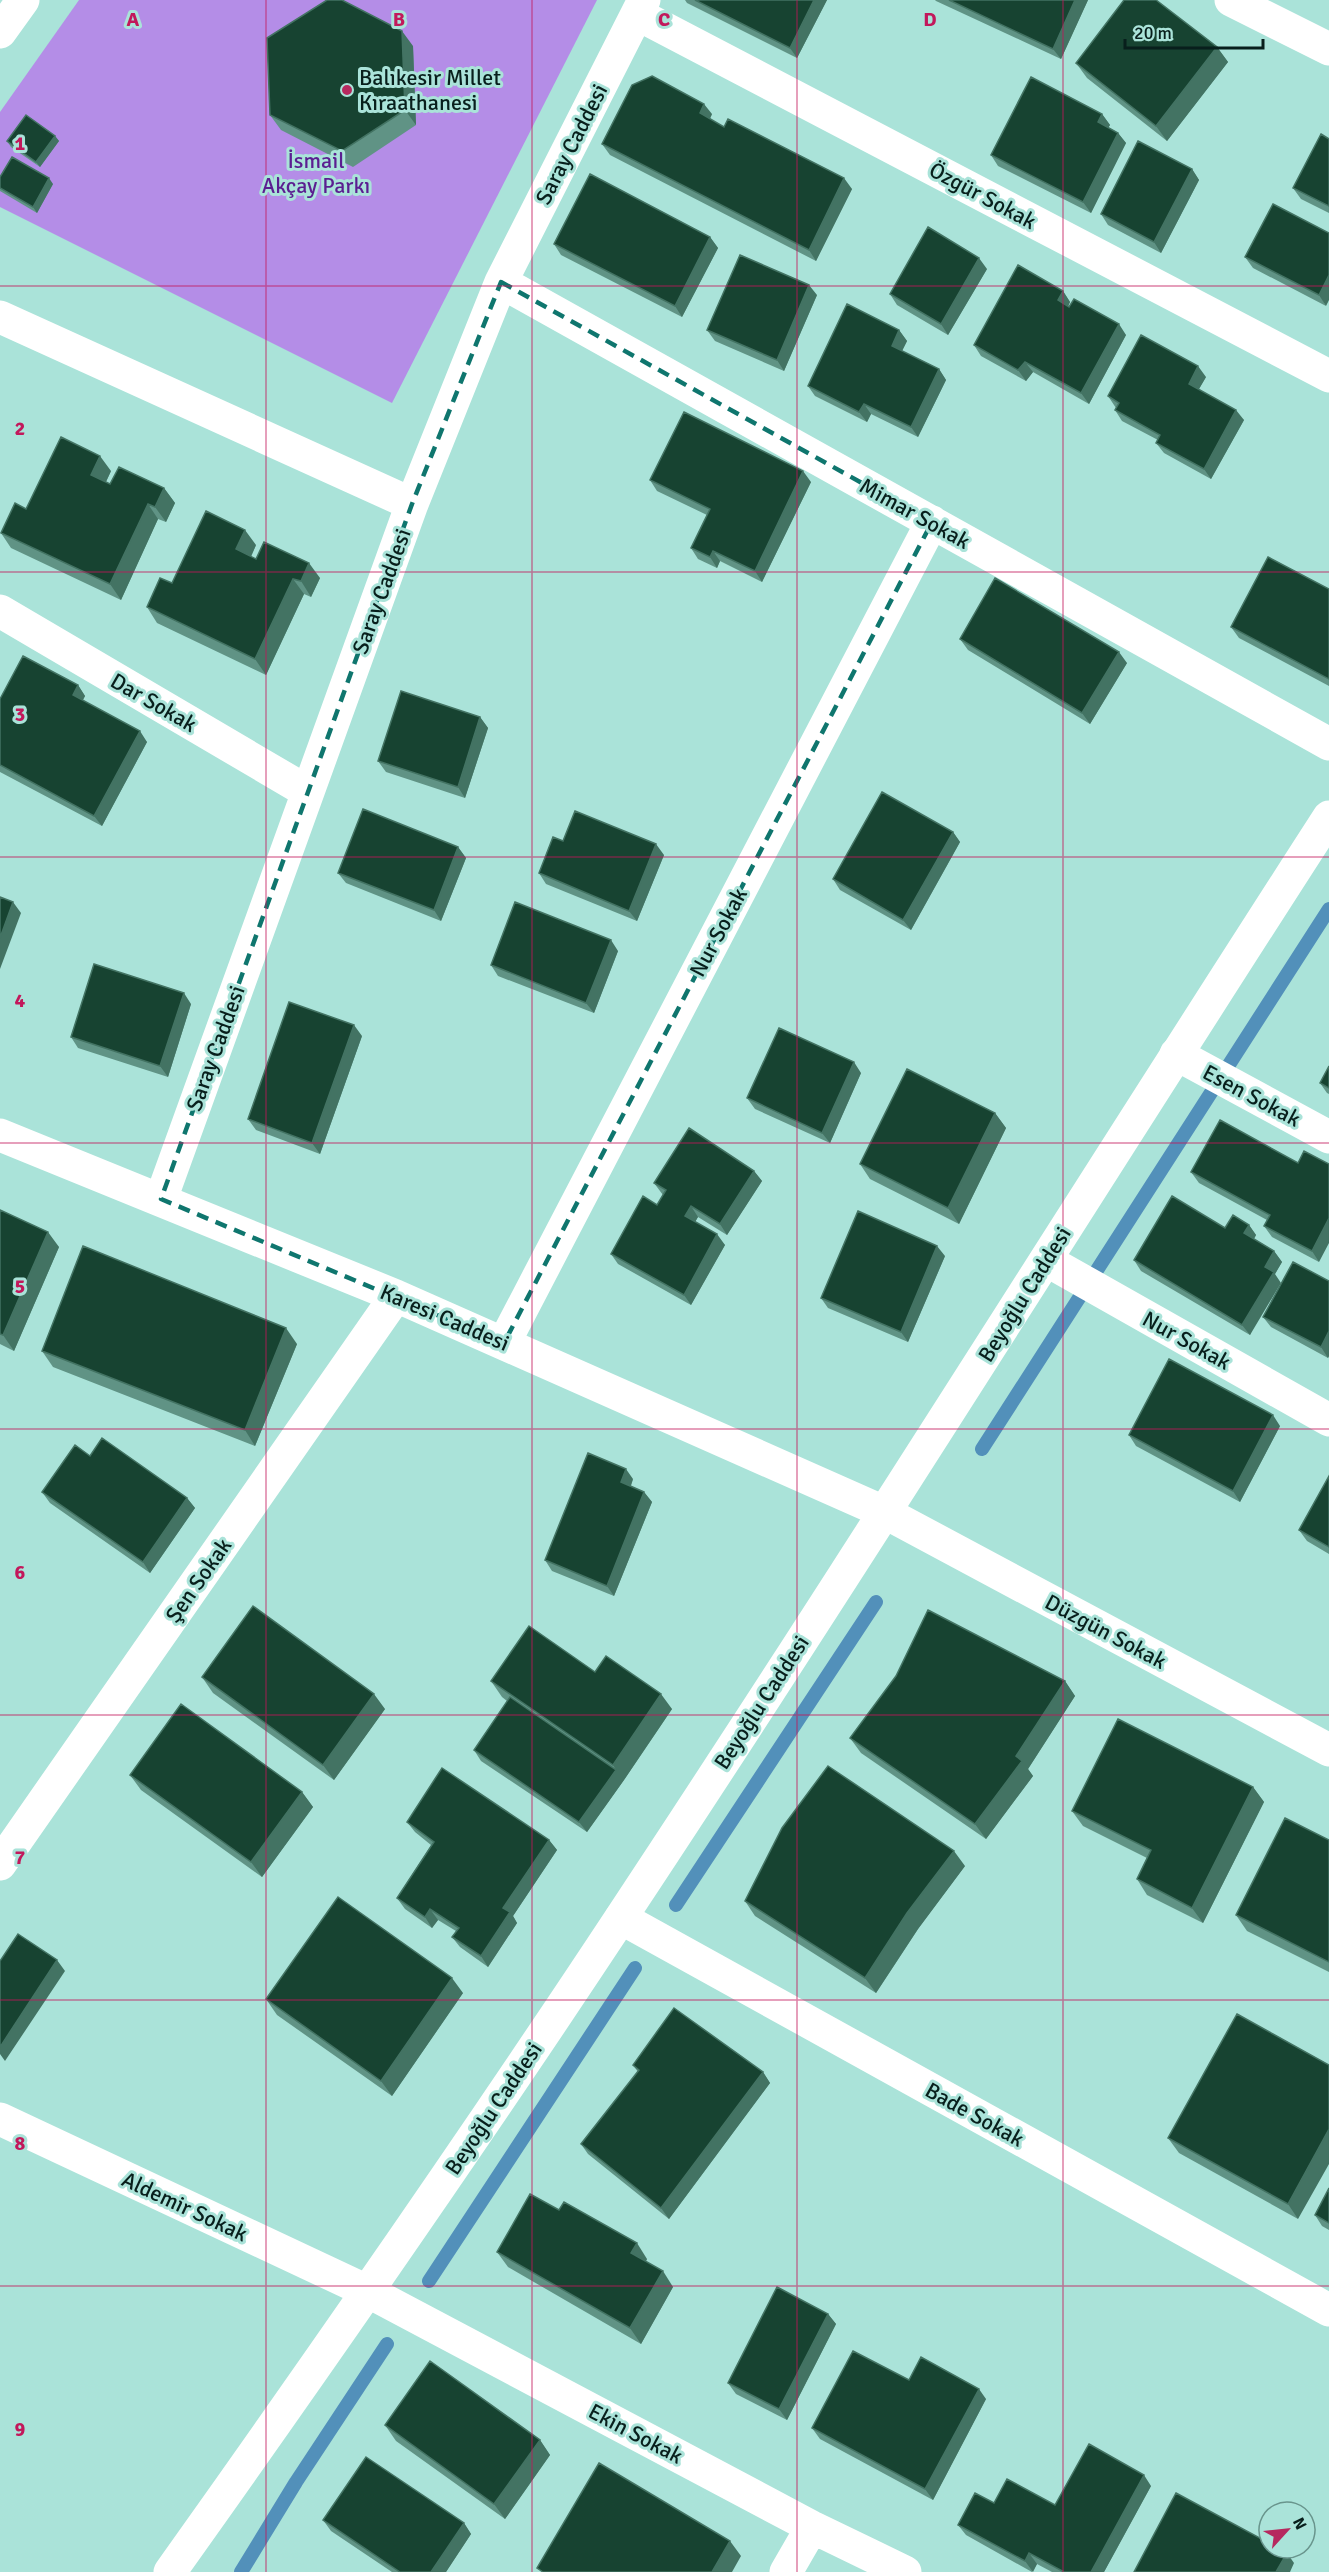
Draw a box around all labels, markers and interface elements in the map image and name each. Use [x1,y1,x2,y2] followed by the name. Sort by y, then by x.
[127,7,140,32] text: A
[393,7,405,32] text: B
[658,7,670,32] text: C
[923,7,937,32] text: D
[1125,12,1263,50] scale bar
[1134,22,1172,44] text: 20 m
[359,64,501,116] place label: Balıkesir Millet Kıraathanesi
[530,80,613,209] street label: Saray Caddesi
[340,83,354,97] marker: Balıkesir Millet Kıraathanesi
[15,131,26,156] text: 1
[262,147,370,199] park label: İsmail Akçay Parkı
[925,156,1041,235] street label: Özgür Sokak
[15,416,25,441] text: 2
[855,472,975,555] street label: Mimar Sokak
[346,525,417,658] street label: Saray Caddesi
[106,667,202,738] street label: Dar Sokak
[15,702,25,727] text: 3
[684,883,753,981] street label: Nur Sokak
[180,982,251,1115] street label: Saray Caddesi
[15,988,26,1013] text: 4
[1198,1058,1305,1132] street label: Esen Sokak
[972,1222,1077,1367] street label: Beyoğlu Caddesi
[15,1274,25,1299] text: 5
[376,1278,513,1357] street label: Karesi Caddesi
[1138,1305,1236,1376] street label: Nur Sokak
[160,1533,237,1628] street label: Şen Sokak
[15,1560,26,1585] text: 6
[1041,1588,1171,1675] street label: Düzgün Sokak
[708,1630,815,1774] street label: Beyoğlu Caddesi
[15,1845,26,1870] text: 7
[439,2037,548,2180] street label: Beyoğlu Caddesi
[921,2076,1029,2153] street label: Bade Sokak
[15,2131,26,2156] text: 8
[118,2166,252,2247] street label: Aldemir Sokak
[584,2397,688,2470] street label: Ekin Sokak
[15,2417,26,2442] text: 9
[1257,2500,1317,2560] north arrow
[1288,2514,1311,2533] text: N

